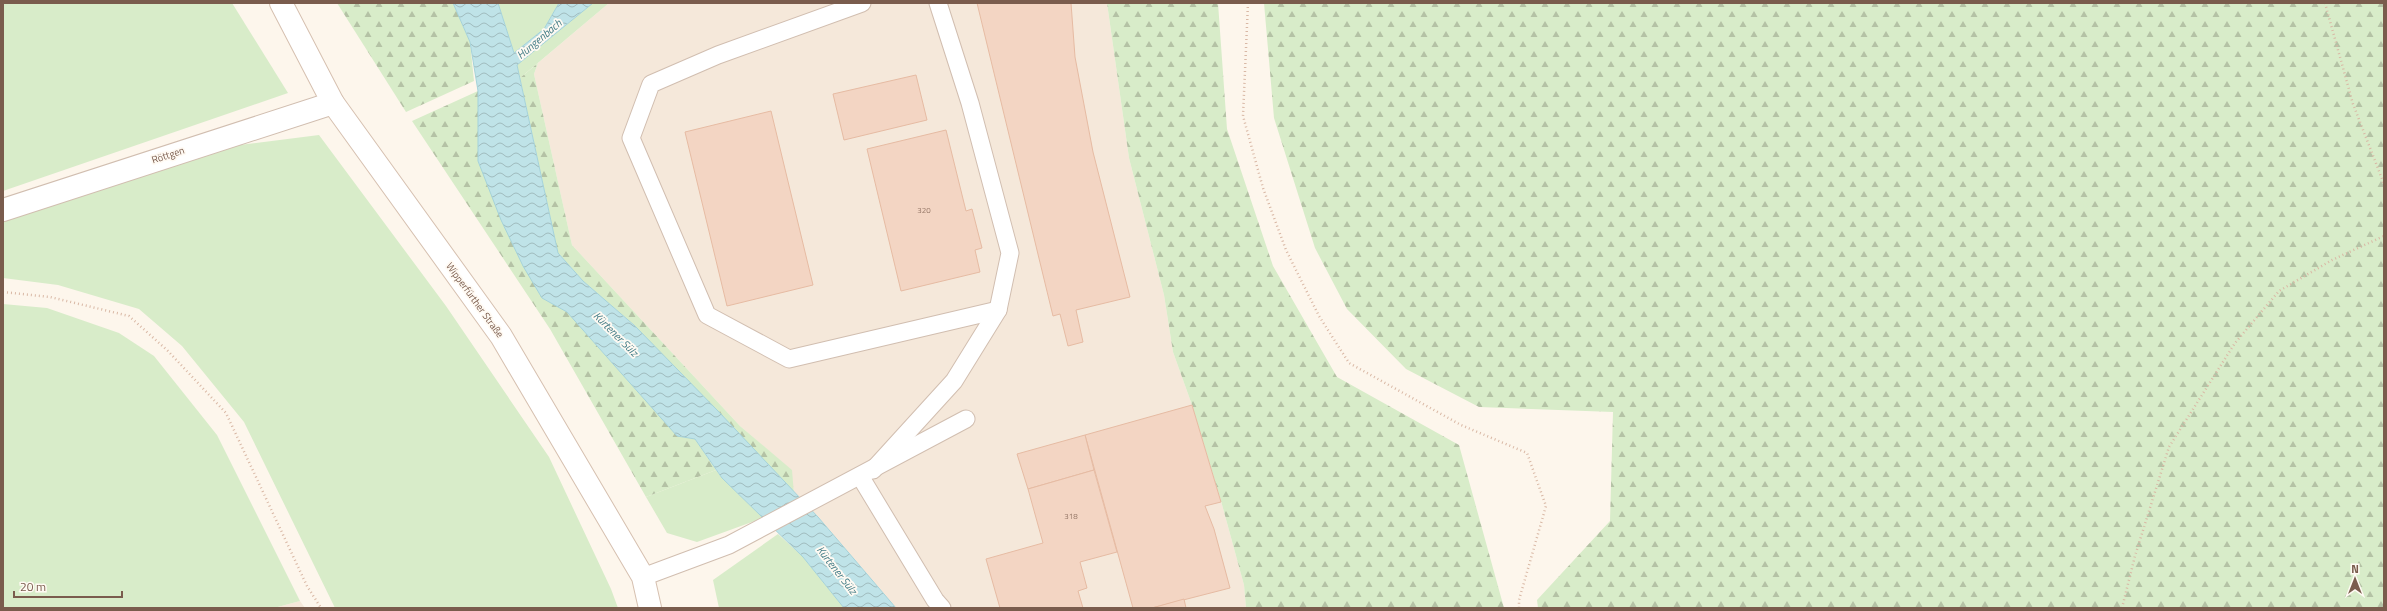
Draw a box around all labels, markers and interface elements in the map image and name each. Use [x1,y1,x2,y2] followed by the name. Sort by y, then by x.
[513,15,565,63] water label: Hungenbach
[150,143,186,167] street label: Röttgen
[917,204,931,216] house number: 320
[443,259,507,341] street label: Wipperfürther Straße
[590,308,643,361] water label: Kürtener Sülz
[1064,510,1078,522] house number: 318
[813,542,862,599] water label: Kürtener Sülz
[2335,559,2375,599] north arrow
[2351,561,2359,577] text: N
[14,573,122,599] scale bar
[20,577,46,596] text: 20 m

